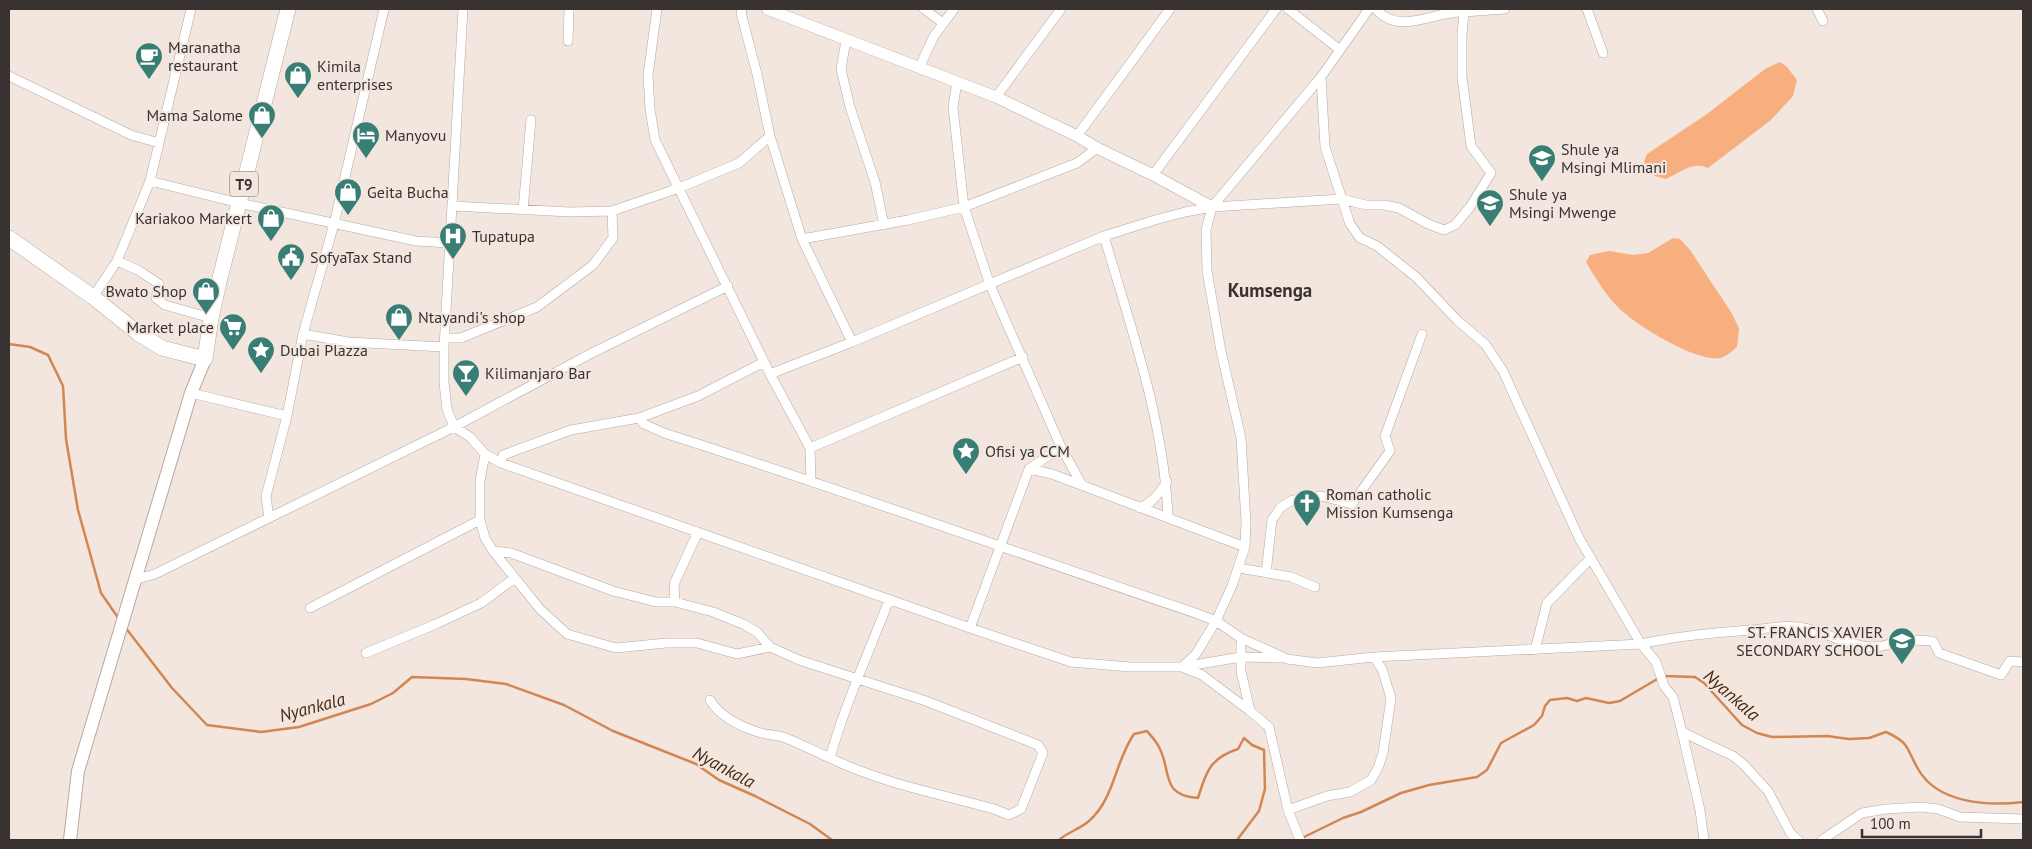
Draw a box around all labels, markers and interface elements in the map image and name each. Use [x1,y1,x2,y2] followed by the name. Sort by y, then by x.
[168,37,241,75] place label: Maranatha restaurant
[134,41,164,80] cafe icon: Maranatha restaurant
[317,56,393,94] place label: Kimila enterprises
[283,60,313,99] shop icon: Kimila enterprises
[247,100,277,139] shop icon: Mama Salome
[146,105,243,125] place label: Mama Salome
[351,120,381,159] hotel icon: Manyovu
[385,125,446,145] place label: Manyovu
[1561,139,1666,177] place label: Shule ya Msingi Mlimani
[1527,143,1557,182] school or university icon: Shule ya Msingi Mlimani
[230,172,258,196] road number: T9
[333,177,363,216] shop icon: Geita Bucha
[367,182,449,202] place label: Geita Bucha
[1509,184,1616,222] place label: Shule ya Msingi Mwenge
[1475,188,1505,227] school or university icon: Shule ya Msingi Mwenge
[256,203,286,242] shop icon: Kariakoo Markert
[135,208,253,228] place label: Kariakoo Markert
[438,221,468,260] hospital icon: Tupatupa
[472,226,535,246] place label: Tupatupa
[276,242,306,281] public building icon: SofyaTax Stand
[310,247,412,267] place label: SofyaTax Stand
[191,276,221,315] shop icon: Bwato Shop
[1228,278,1312,302] district label: Kumsenga
[105,281,187,301] place label: Bwato Shop
[384,302,414,341] shop icon: Ntayandi's shop
[418,307,525,327] place label: Ntayandi's shop
[218,312,248,351] supermarket icon: Market place
[126,317,214,337] place label: Market place
[246,335,276,374] place icon: Dubai Plazza
[280,340,368,360] place label: Dubai Plazza
[451,358,481,397] bar icon: Kilimanjaro Bar
[485,363,591,383] place label: Kilimanjaro Bar
[951,436,981,475] place icon: Ofisi ya CCM
[985,441,1070,461] place label: Ofisi ya CCM
[1326,484,1453,522] place label: Roman catholic Mission Kumsenga
[1292,488,1322,527] church icon: Roman catholic Mission Kumsenga
[1736,622,1883,660] place label: ST. FRANCIS XAVIER SECONDARY SCHOOL
[1887,626,1917,665] school or university icon: ST. FRANCIS XAVIER SECONDARY SCHOOL
[1699,664,1765,726] water label: Nyankala
[277,687,348,727] water label: Nyankala
[689,741,759,793] water label: Nyankala
[1862,806,1981,838] scale bar
[1870,814,1911,833] text: 100 m

